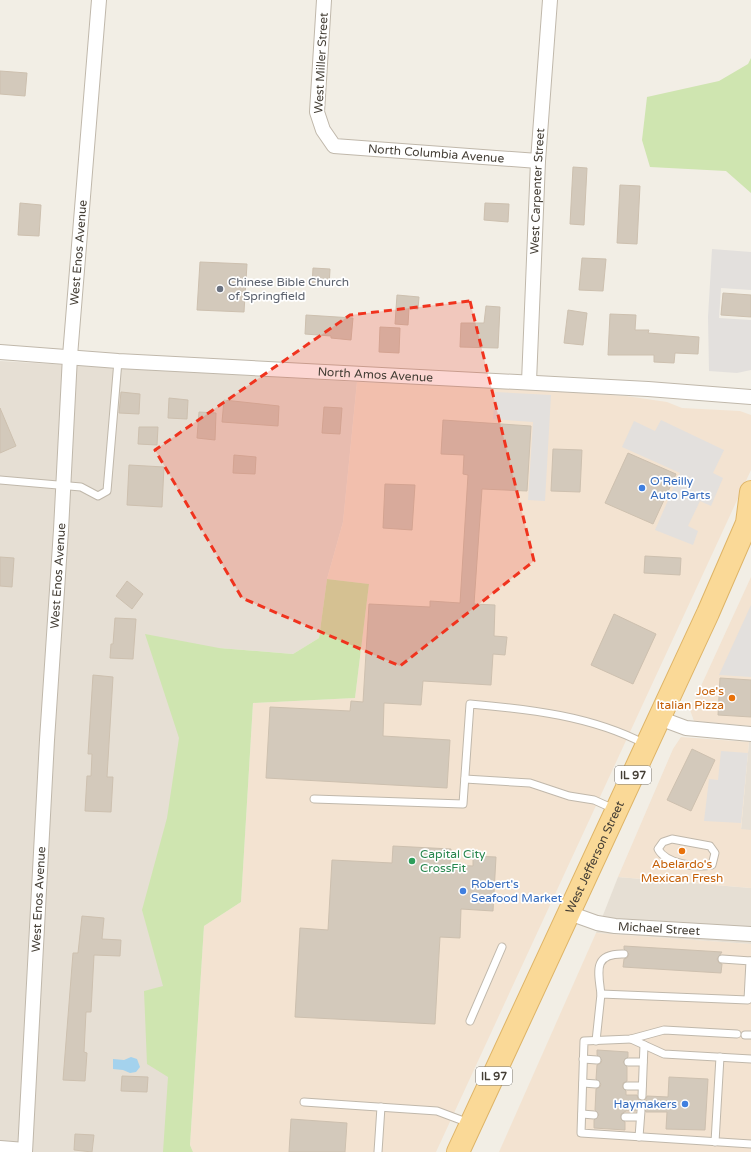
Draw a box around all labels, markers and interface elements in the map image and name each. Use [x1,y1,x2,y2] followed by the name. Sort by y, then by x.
[311,12,331,114] street label: West Miller Street
[527,127,547,255] street label: West Carpenter Street
[367,142,505,166] street label: North Columbia Avenue
[67,199,90,306] street label: West Enos Avenue
[228,275,349,303] place label: Chinese Bible Church of Springfield
[215,284,225,294] marker: Chinese Bible Church of Springfield
[317,365,434,385] street label: North Amos Avenue
[650,474,711,502] place label: O'Reilly Auto Parts
[637,483,647,493] marker: O'Reilly Auto Parts
[47,523,68,629] street label: West Enos Avenue
[657,684,724,712] place label: Joe's Italian Pizza
[727,693,737,703] marker: Joe's Italian Pizza
[615,766,651,784] road number: IL 97
[563,798,627,916] street label: West Jefferson Street
[29,846,48,953] street label: West Enos Avenue
[677,846,687,856] marker: Abelardo's Mexican Fresh
[420,847,486,875] place label: Capital City CrossFit
[407,856,417,866] marker: Capital City CrossFit
[641,857,723,885] place label: Abelardo's Mexican Fresh
[471,877,562,905] place label: Robert's Seafood Market
[458,886,468,896] marker: Robert's Seafood Market
[617,919,701,938] street label: Michael Street
[476,1067,512,1085] road number: IL 97
[614,1097,677,1111] place label: Haymakers
[680,1099,690,1109] marker: Haymakers

